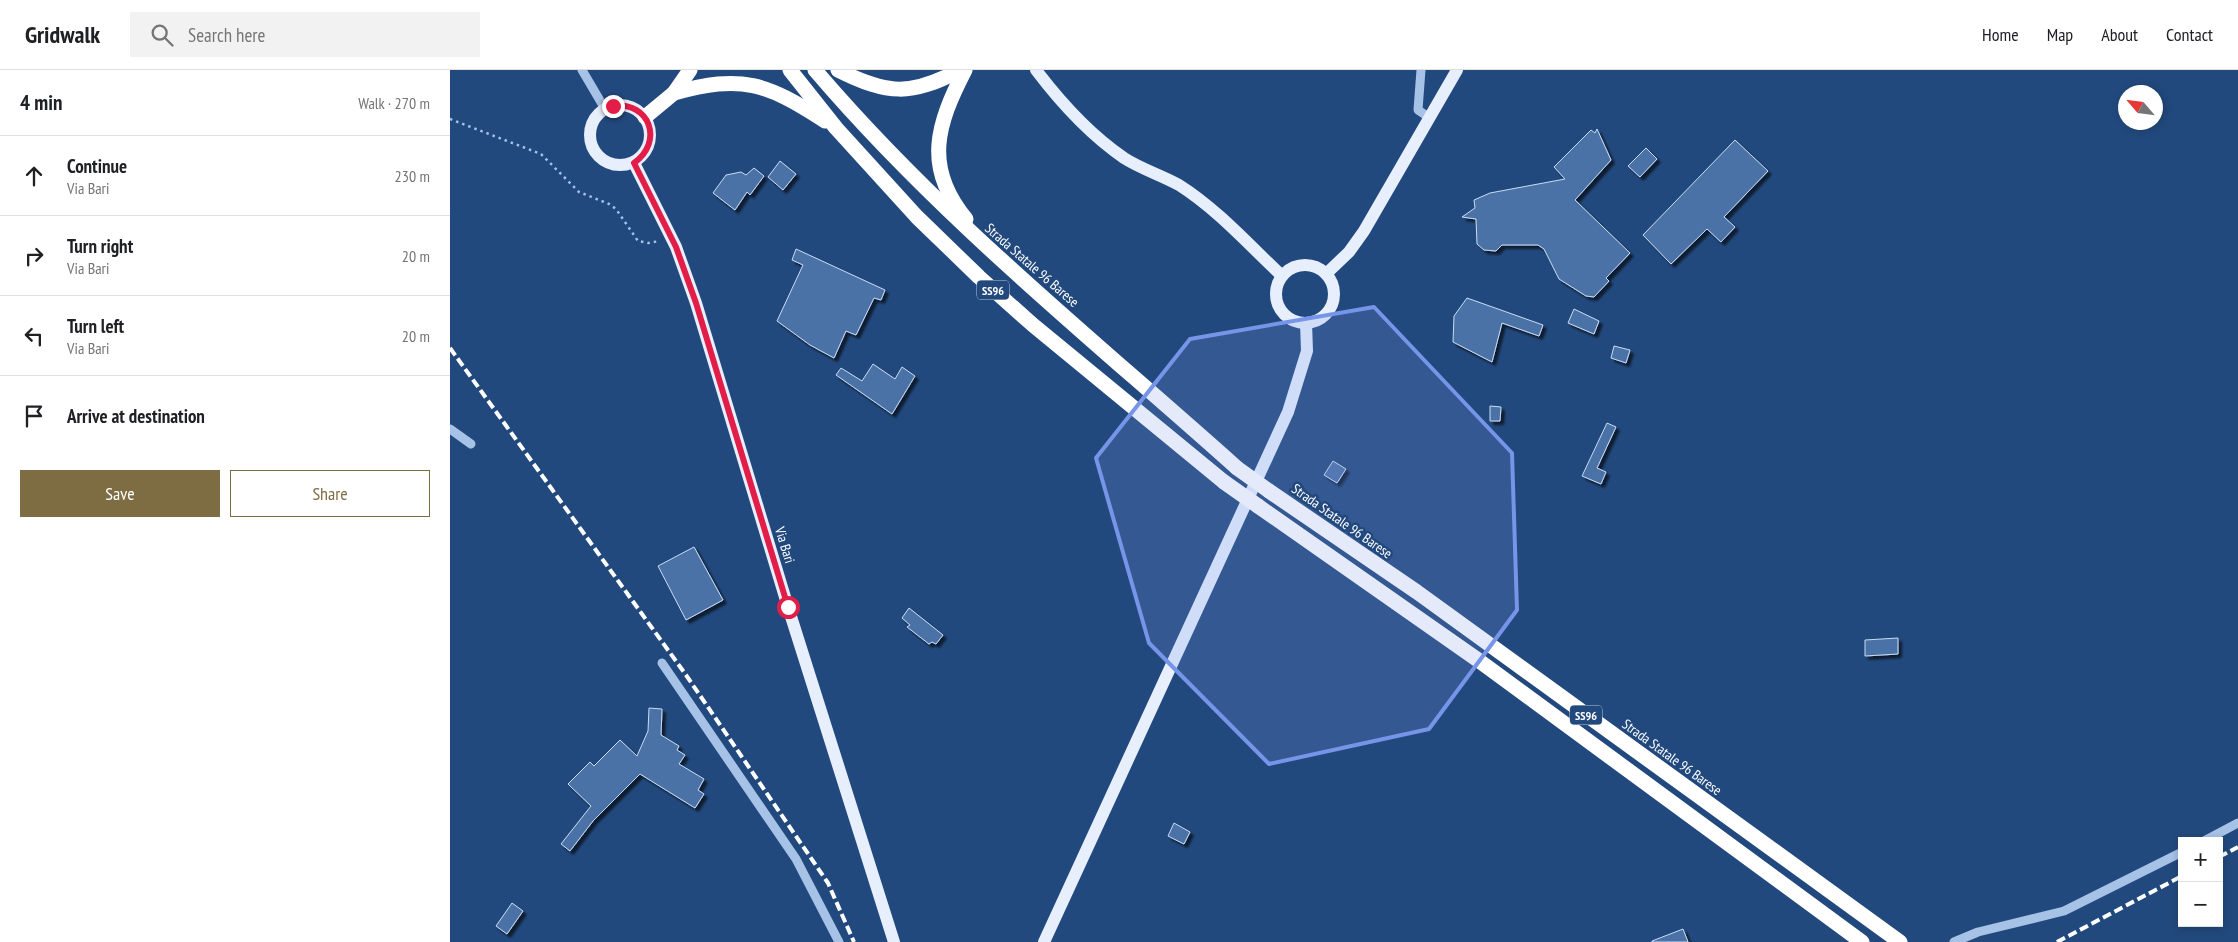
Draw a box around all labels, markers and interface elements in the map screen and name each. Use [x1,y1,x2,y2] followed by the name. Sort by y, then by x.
[130,12,480,57] search box
[25,19,100,50] text: Gridwalk
[148,21,176,49] icon: search
[188,23,265,47] text: Search here
[1982,23,2019,46] text: Home
[2047,23,2073,46] text: Map
[2101,23,2138,46] text: About
[2166,23,2213,46] text: Contact
[2118,85,2163,130] north arrow
[20,89,62,116] text: 4 min
[358,93,430,113] text: Walk · 270 m
[602,95,625,118] route end
[67,154,127,178] text: Continue
[20,162,48,190] icon: ahead
[395,166,430,186] text: 230 m
[67,178,109,198] text: Via Bari
[981,219,1083,311] street label: Strada Statale 96 Barese
[67,234,133,258] text: Turn right
[20,242,48,270] icon: right
[402,246,430,266] text: 20 m
[67,258,109,278] text: Via Bari
[977,280,1009,300] road number: SS96
[67,314,124,338] text: Turn left
[20,322,48,350] icon: left
[402,326,430,346] text: 20 m
[67,338,109,358] text: Via Bari
[20,402,48,430] icon: arrive
[67,404,205,428] text: Arrive at destination
[20,470,220,517] button: Save
[230,470,430,517] button: Share
[1288,480,1396,563] street label: Strada Statale 96 Barese
[771,524,799,565] street label: Via Bari
[777,596,800,619] route start
[1570,706,1602,724] road number: SS96
[1619,715,1725,799] street label: Strada Statale 96 Barese
[2178,837,2223,927] map controls
[2178,837,2223,882] button: +
[2178,882,2223,927] button: −

